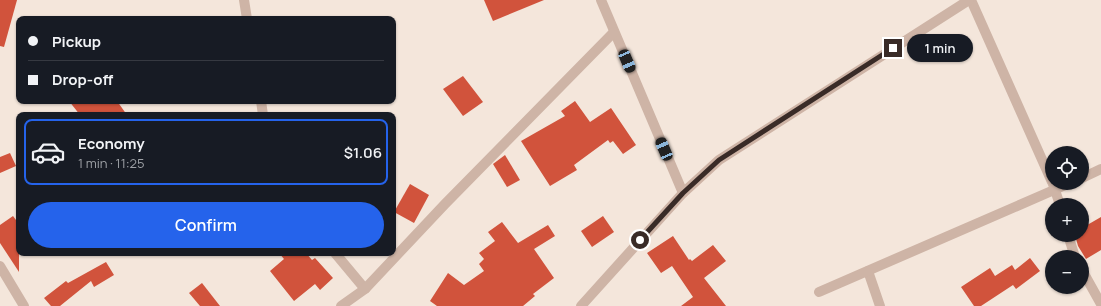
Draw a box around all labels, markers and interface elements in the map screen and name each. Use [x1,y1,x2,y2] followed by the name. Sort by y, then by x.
[52,31,101,52] text: Pickup
[907,34,973,62] callout: 1 min
[884,39,902,57] route end
[925,39,956,57] text: 1 min
[617,48,637,74] car
[52,69,113,90] text: Drop-off
[78,133,145,154] text: Economy
[30,134,66,170] icon: car
[654,136,674,162] car
[344,142,382,163] text: $1.06
[1045,146,1089,294] map controls
[1045,146,1089,190] button: locate
[78,154,145,172] text: 1 min · 11:25
[1045,198,1089,242] button: +
[28,202,384,248] button: Confirm
[631,231,649,249] route start
[1045,250,1089,294] button: −

